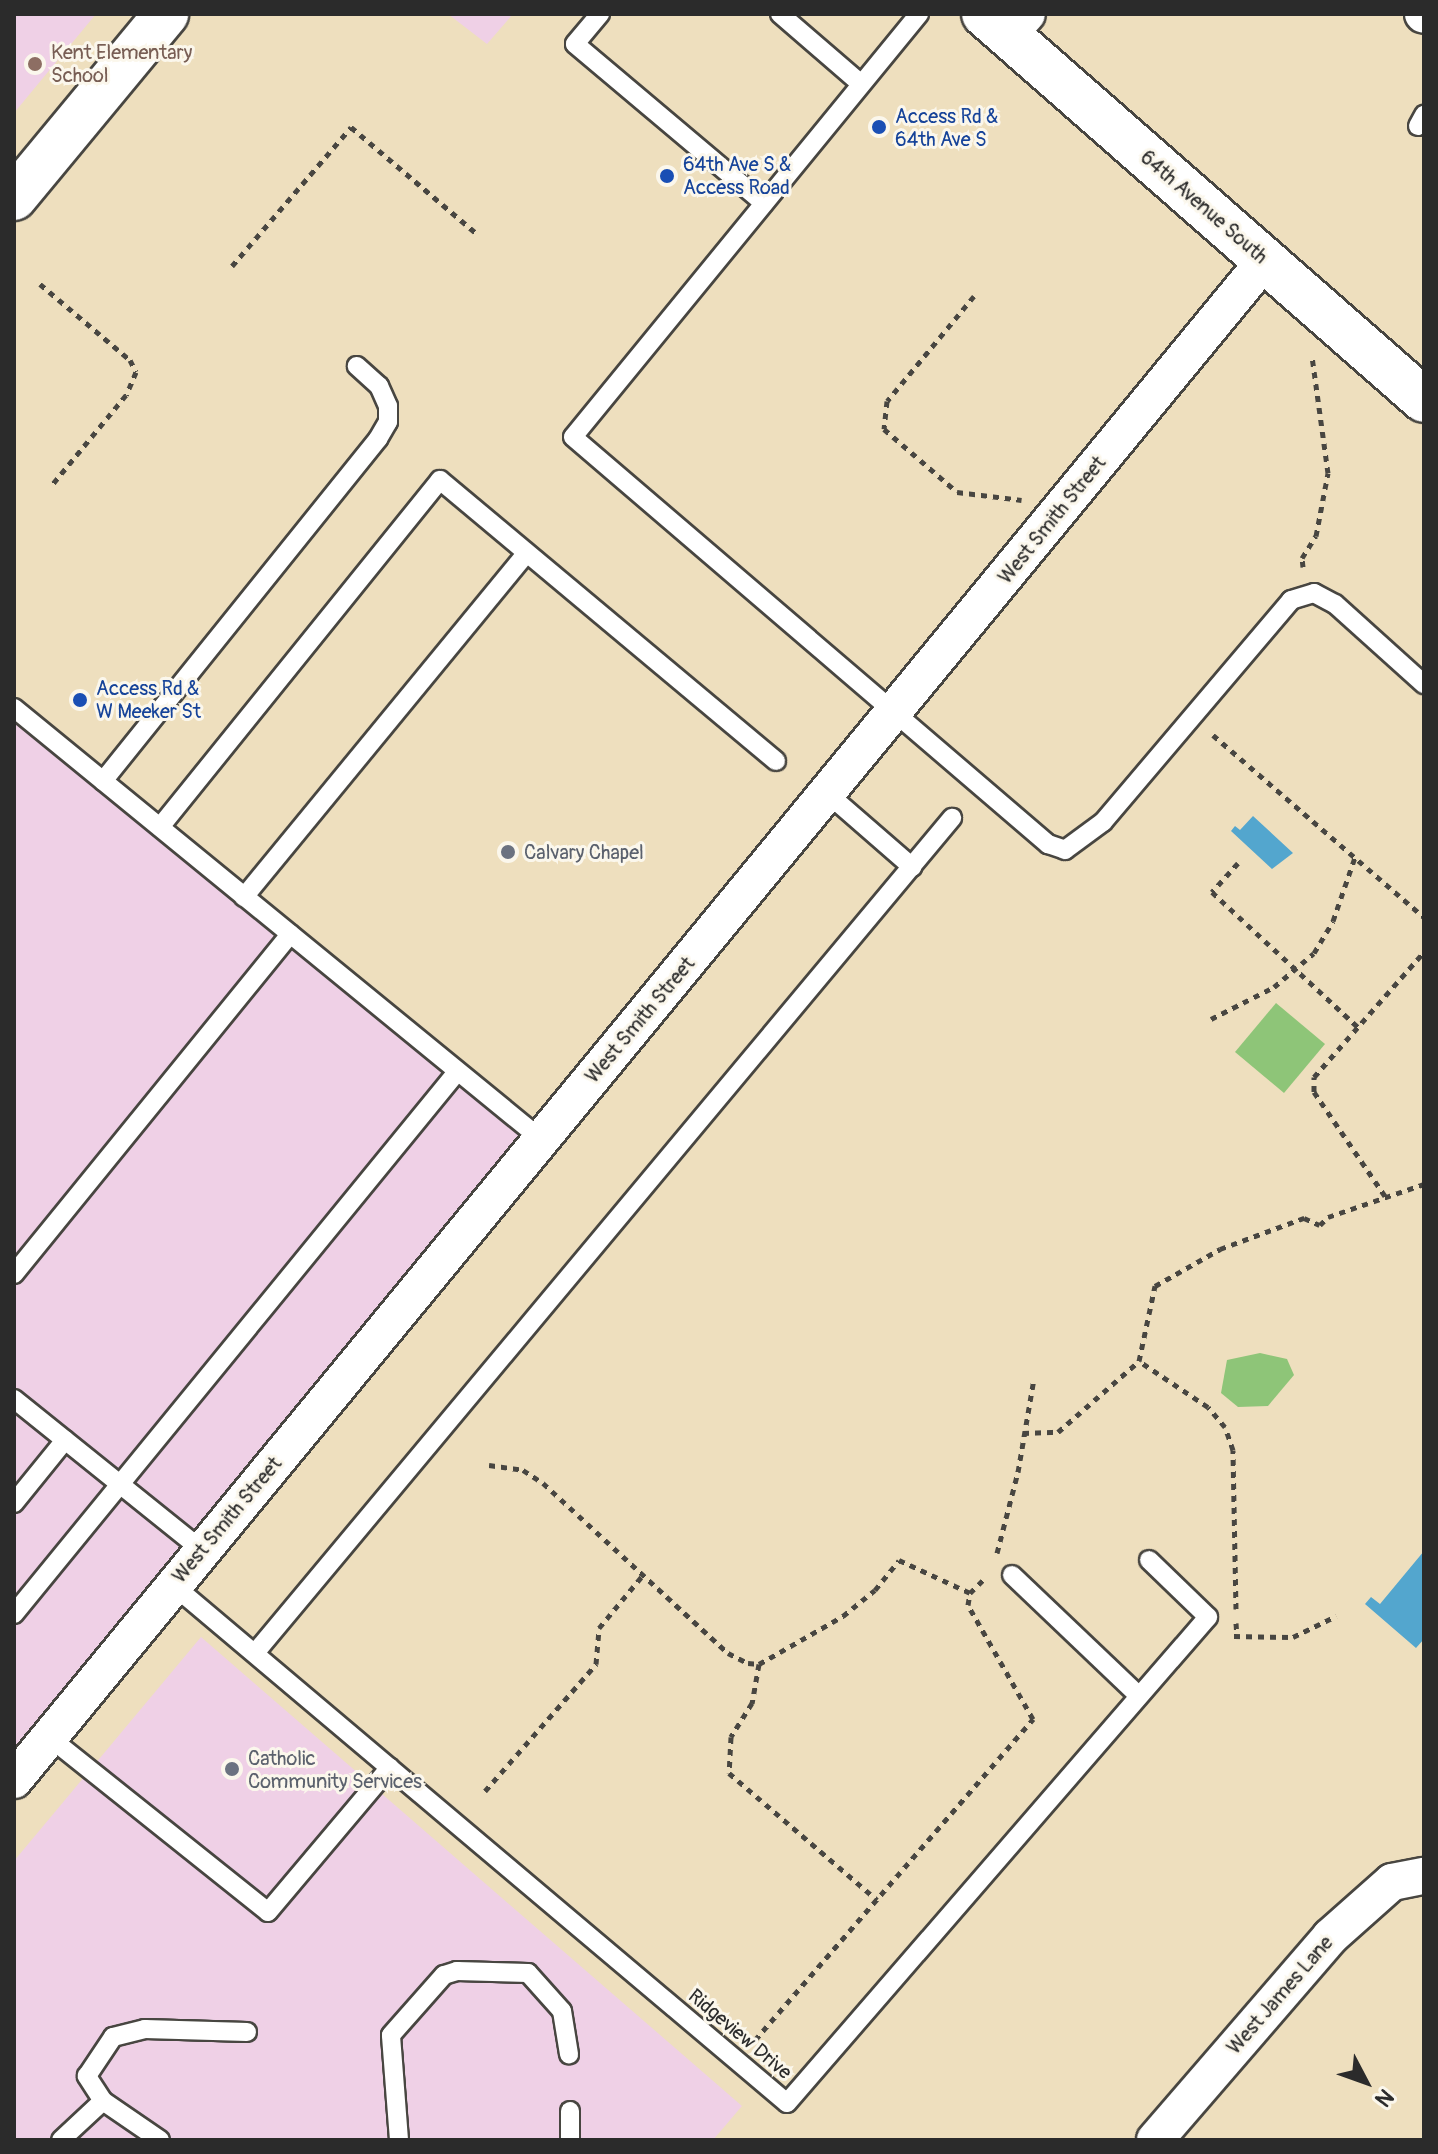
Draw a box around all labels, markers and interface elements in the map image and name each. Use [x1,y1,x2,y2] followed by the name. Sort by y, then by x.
[51,40,192,87] place label: Kent Elementary School
[26,55,44,73] marker: Kent Elementary School
[895,104,999,151] place label: Access Rd & 64th Ave S
[870,118,888,136] marker: Access Rd & 64th Ave S
[1135,145,1273,269] street label: 64th Avenue South
[683,152,792,199] place label: 64th Ave S & Access Road
[658,167,676,185] marker: 64th Ave S & Access Road
[993,451,1111,589] street label: West Smith Street
[96,676,201,723] place label: Access Rd & W Meeker St
[71,691,89,709] marker: Access Rd & W Meeker St
[524,840,644,864] place label: Calvary Chapel
[499,843,517,861] marker: Calvary Chapel
[580,952,700,1088] street label: West Smith Street
[167,1452,287,1588] street label: West Smith Street
[248,1746,422,1793] place label: Catholic Community Services
[223,1760,241,1778] marker: Catholic Community Services
[1222,1931,1338,2059] street label: West James Lane
[683,1984,797,2084] street label: Ridgeview Drive
[1326,2042,1406,2122] north arrow
[1369,2083,1400,2113] text: N

